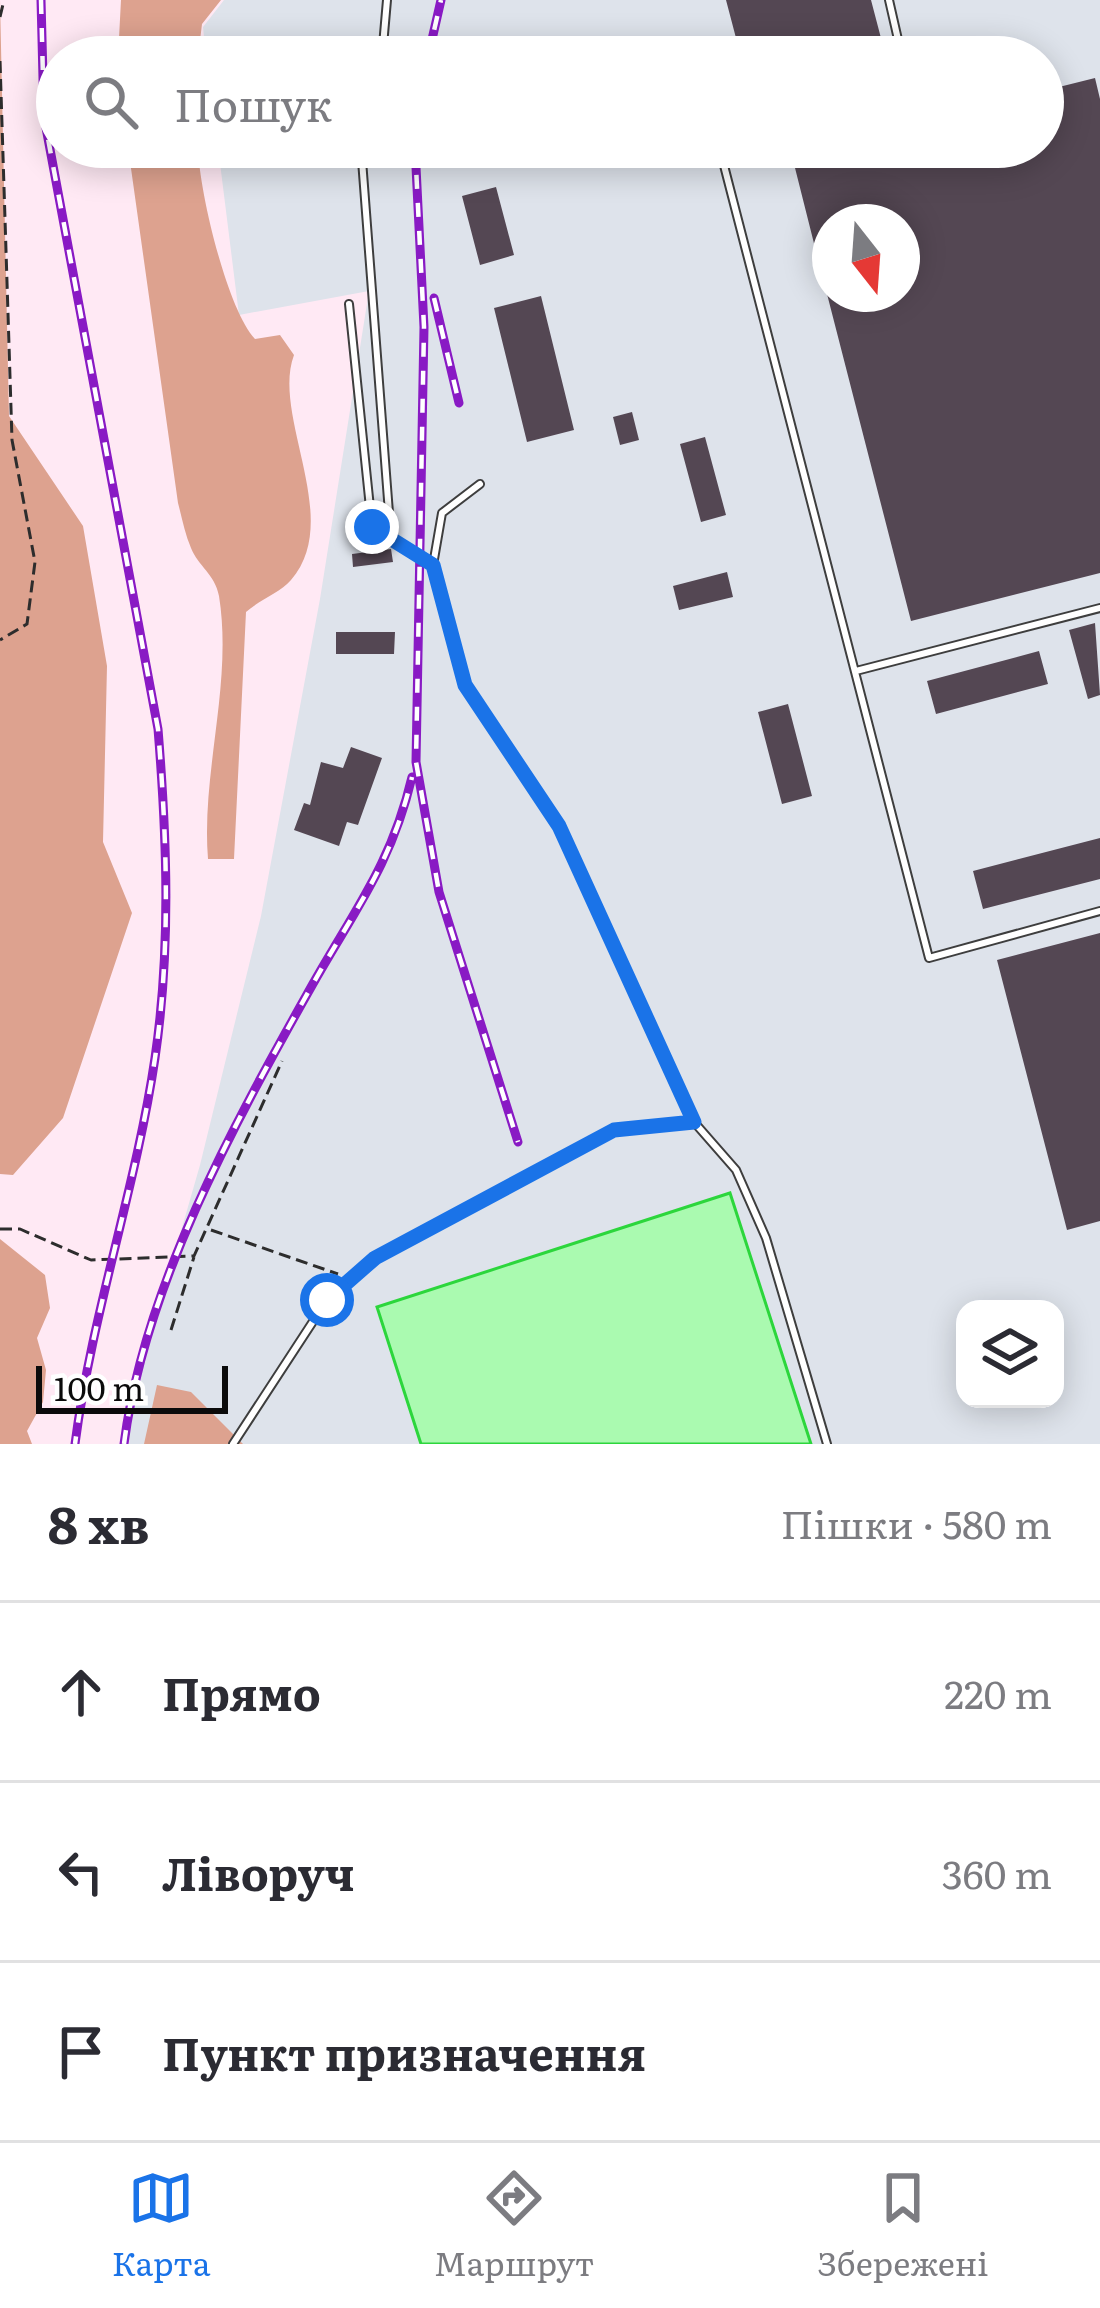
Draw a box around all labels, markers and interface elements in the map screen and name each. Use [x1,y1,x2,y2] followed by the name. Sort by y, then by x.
[36,36,1064,168] search box
[78,69,144,135] icon: search
[174,69,332,136] text: Пошук
[812,204,920,312] north arrow
[345,500,399,554] route end
[300,1273,354,1327] route start
[956,1300,1064,1408] map controls
[956,1300,1064,1408] button: layers
[36,1360,228,1413] scale bar
[54,1362,144,1411] text: 100 m
[48,1484,150,1560] text: 8 хв
[781,1493,1052,1551] text: Пішки · 580 m
[162,1658,321,1725] text: Прямо
[48,1659,114,1725] icon: ahead
[944,1663,1052,1721] text: 220 m
[162,1838,355,1905] text: Ліворуч
[48,1839,114,1905] icon: left
[942,1843,1052,1901] text: 360 m
[162,2018,646,2085] text: Пункт призначення
[48,2019,114,2085] icon: arrive
[112,2165,211,2286] tab: Карта
[434,2165,594,2286] tab: Маршрут
[818,2165,988,2286] tab: Збережені

